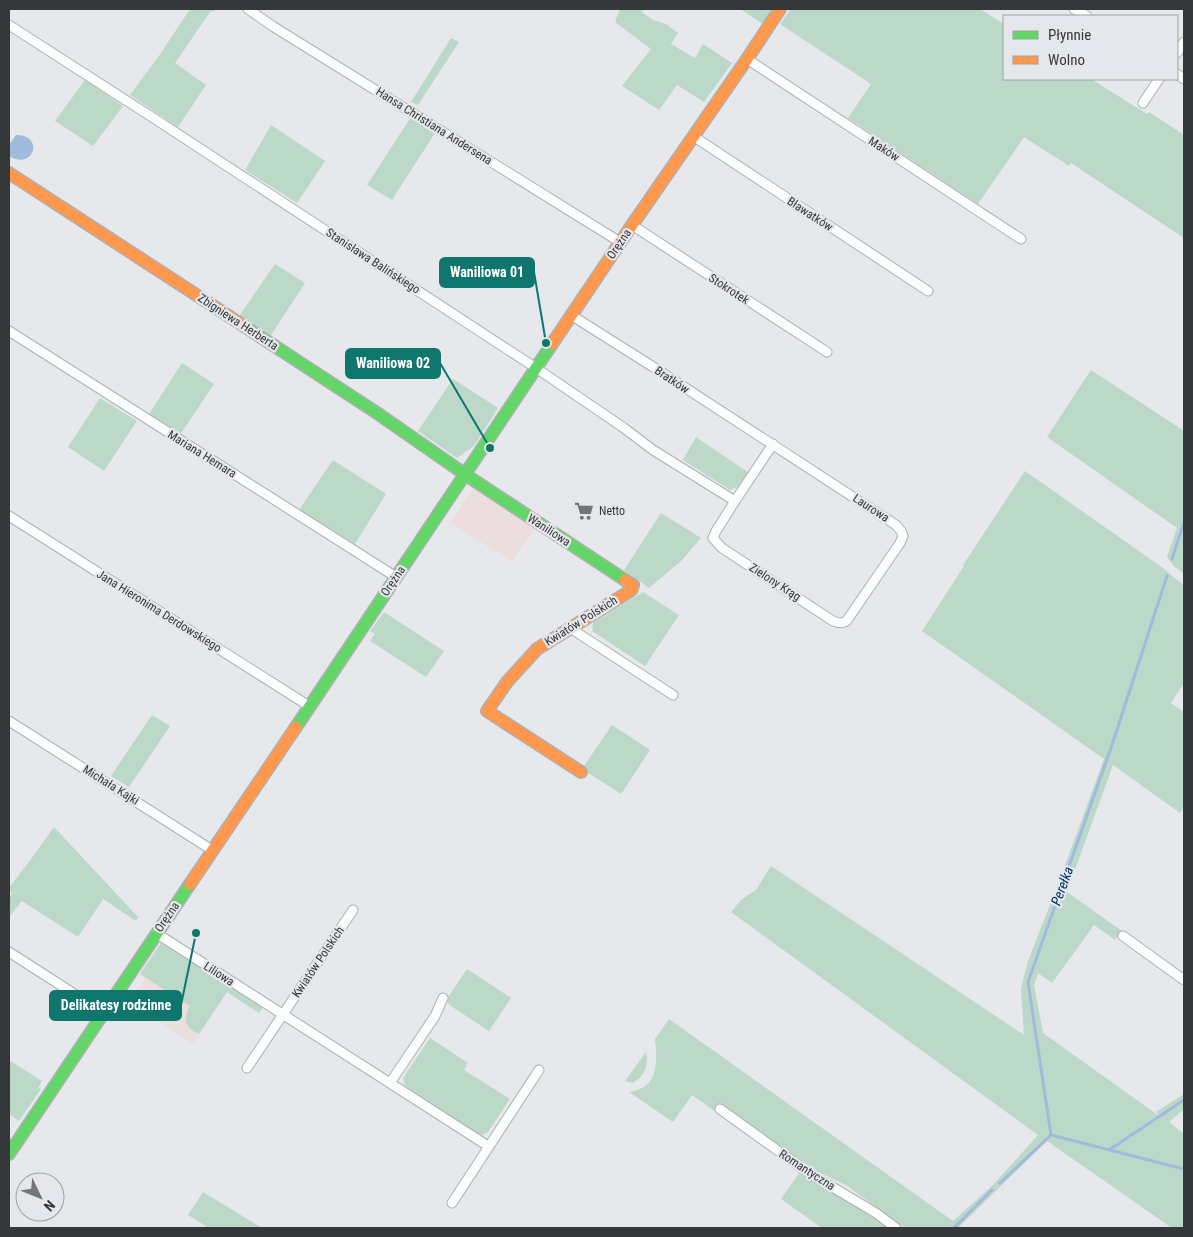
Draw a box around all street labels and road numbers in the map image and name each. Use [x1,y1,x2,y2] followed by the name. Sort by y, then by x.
[373,84,495,168] street label: Hansa Christiana Andersena
[866,134,902,164] street label: Maków
[785,194,836,234] street label: Bławatków
[323,225,423,297] street label: Stanisława Balińskiego
[604,226,634,262] street label: Orężna
[706,271,752,308] street label: Stokrotek
[195,291,281,353] street label: Zbigniewa Herberta
[652,363,692,397] street label: Bratków
[165,427,239,481] street label: Mariana Hemara
[850,491,892,525] street label: Laurowa
[525,511,573,549] street label: Waniliowa
[747,560,803,604] street label: Zielony Krąg
[378,563,408,599] street label: Orężna
[94,567,224,655] street label: Jana Hieronima Derdowskiego
[542,593,620,649] street label: Kwiatów Polskich
[80,762,142,808] street label: Michała Kajki
[152,899,182,935] street label: Orężna
[289,924,347,1000] street label: Kwiatów Polskich
[201,959,237,989] street label: Liliowa
[776,1147,838,1193] street label: Romantyczna

